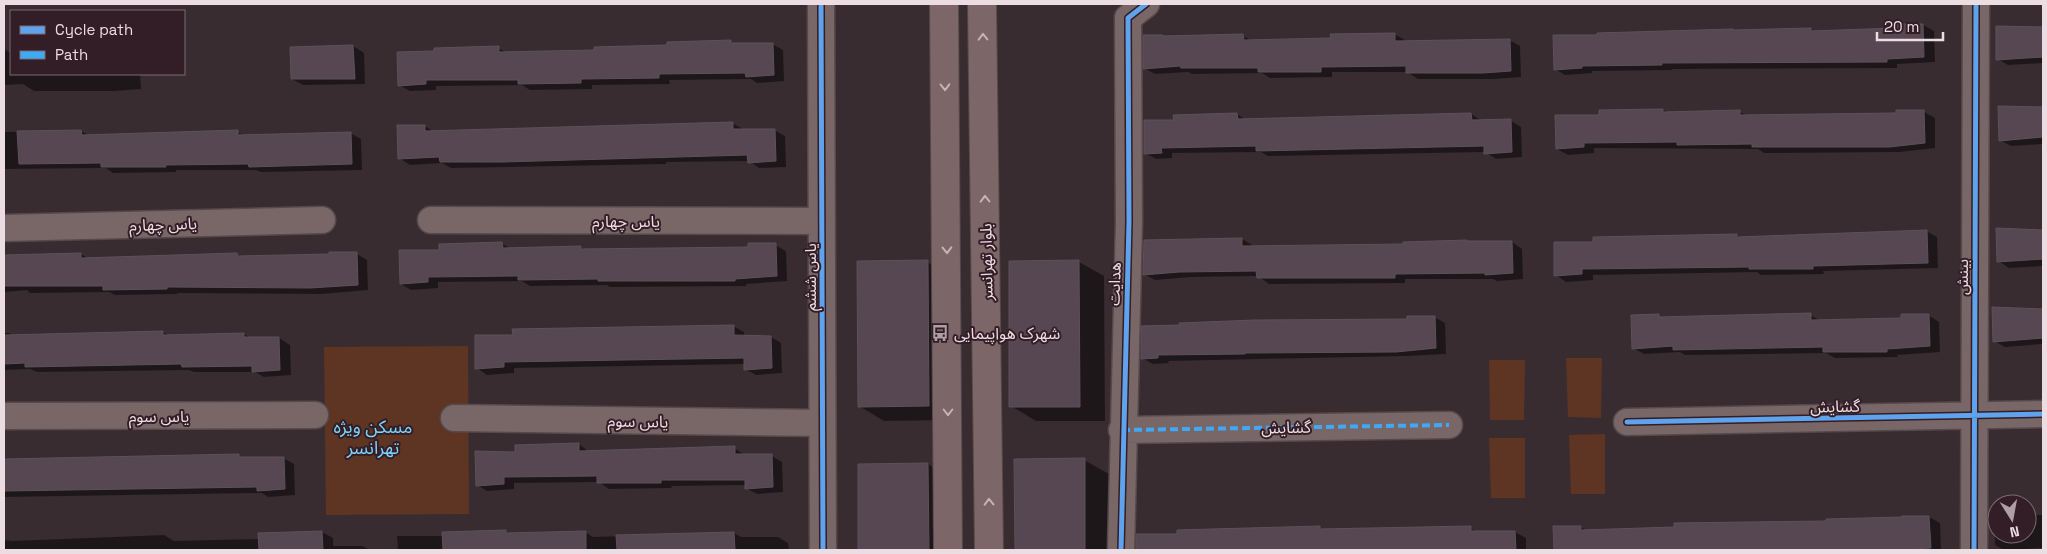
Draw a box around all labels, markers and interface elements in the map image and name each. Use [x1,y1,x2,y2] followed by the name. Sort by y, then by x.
[10,10,185,75] legend
[1877,10,1943,42] scale bar
[1884,17,1919,36] text: 20 m
[55,20,133,39] text: Cycle path
[978,32,988,40] one-way arrow
[55,45,88,64] text: Path
[940,84,950,92] one-way arrow
[980,195,990,202] one-way arrow
[592,211,660,234] street label: یاس چهارم
[129,213,197,238] street label: یاس چهارم
[975,223,998,302] street label: بلوار تهرانسر
[800,243,823,311] street label: یاس ششم
[941,246,952,254] one-way arrow
[1952,259,1973,295] street label: بینش
[1103,262,1126,306] street label: هدایت
[930,323,950,343] bus stop icon: شهرک هواپیمایی
[954,323,1060,344] place label: شهرک هواپیمایی
[1810,396,1861,417] street label: گشایش
[129,406,189,429] street label: یاس سوم
[942,409,953,417] one-way arrow
[607,410,669,435] street label: یاس سوم
[334,415,412,459] district label: مسکن ویژه تهرانسر
[1261,417,1312,438] street label: گشایش
[1987,494,2037,544] north arrow
[984,497,994,505] one-way arrow
[2008,522,2021,541] text: N

